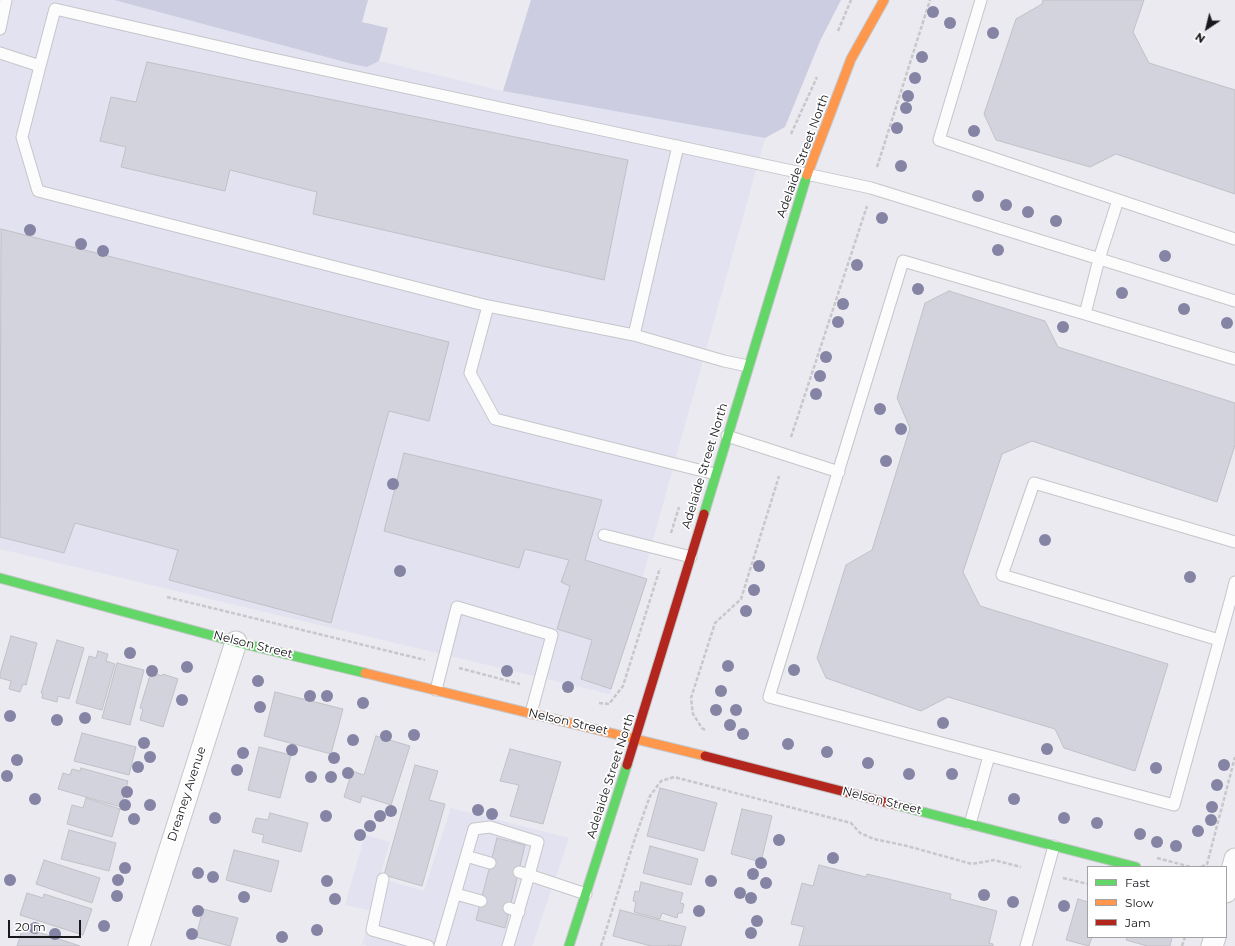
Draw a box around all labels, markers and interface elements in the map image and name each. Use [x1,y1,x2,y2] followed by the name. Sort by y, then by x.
[1187,8,1227,48] north arrow
[1192,30,1208,46] text: N
[774,92,832,220] street label: Adelaide Street North
[679,401,731,531] street label: Adelaide Street North
[212,628,294,662] street label: Nelson Street
[527,706,609,738] street label: Nelson Street
[584,712,638,840] street label: Adelaide Street North
[165,745,209,843] street label: Dreaney Avenue
[841,784,923,818] street label: Nelson Street
[1087,866,1227,938] legend
[1125,875,1150,890] text: Fast
[1125,895,1154,910] text: Slow
[10,912,83,938] scale bar
[1125,915,1151,930] text: Jam
[15,919,46,934] text: 20 m

